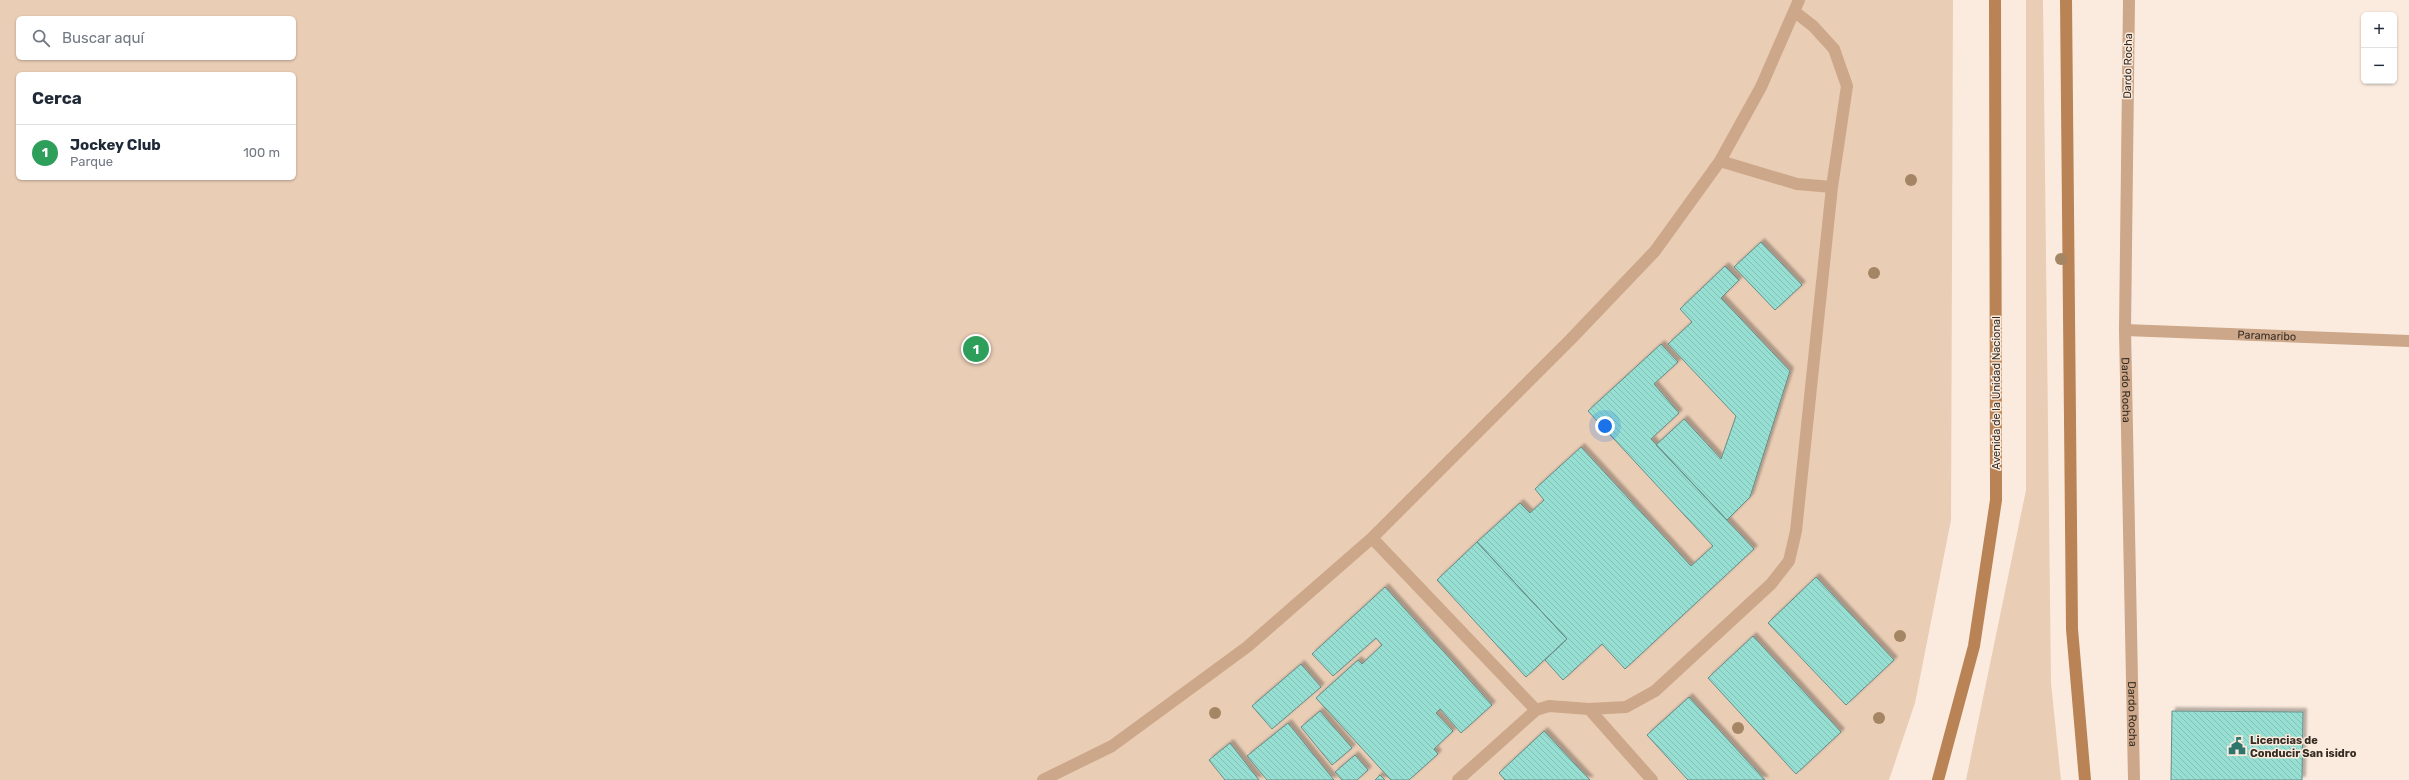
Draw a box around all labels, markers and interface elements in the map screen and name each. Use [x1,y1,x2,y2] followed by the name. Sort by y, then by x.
[2361,12,2397,84] map controls
[2361,12,2397,48] button: +
[16,16,296,60] search box
[30,27,52,49] icon: search
[62,29,144,47] text: Buscar aquí
[2121,33,2135,99] street label: Dardo Rocha
[2361,48,2397,84] button: −
[32,88,82,108] text: Cerca
[70,136,161,154] text: Jockey Club
[42,145,48,160] text: 1
[243,145,280,160] text: 100 m
[70,154,113,169] text: Parque
[1990,316,2003,470] street label: Avenida de la Unidad Nacional
[2237,328,2297,343] street label: Paramaribo
[963,334,989,364] pin: 1
[2119,357,2133,423] street label: Dardo Rocha
[1595,416,1615,436] your location
[2126,681,2140,747] street label: Dardo Rocha
[2250,734,2357,760] place label: Licencias de Conducir San isidro
[2227,736,2247,756] public building icon: Licencias de Conducir San isidro

